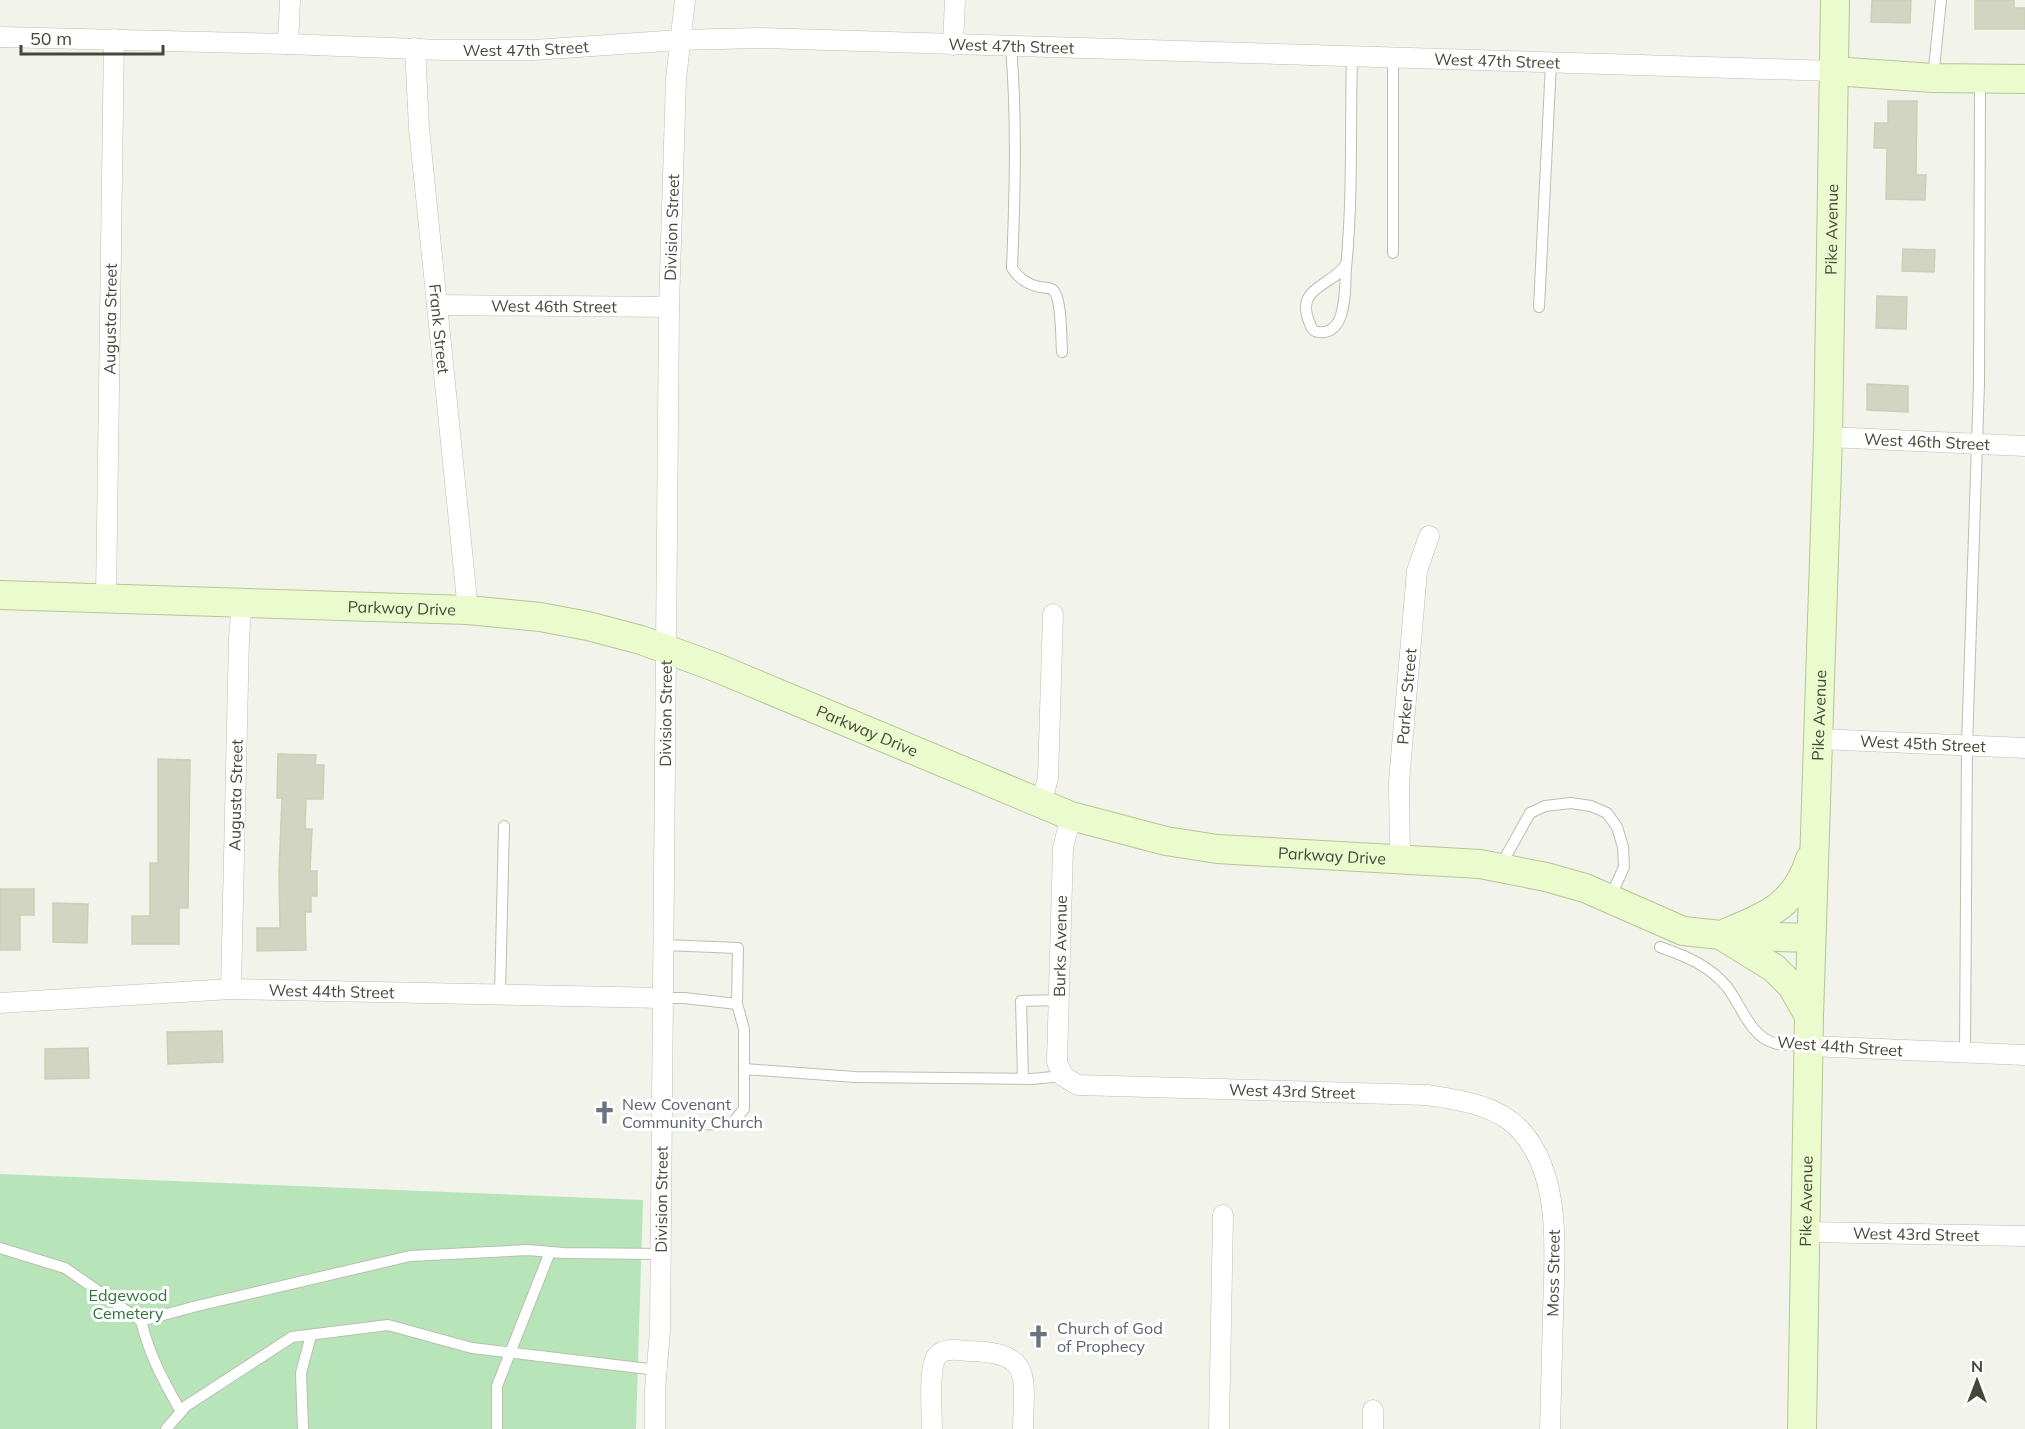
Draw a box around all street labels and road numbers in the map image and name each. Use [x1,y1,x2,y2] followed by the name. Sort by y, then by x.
[948,34,1075,58] street label: West 47th Street
[463,36,590,60] street label: West 47th Street
[1434,49,1561,73] street label: West 47th Street
[660,173,683,281] street label: Division Street
[1821,184,1842,275] street label: Pike Avenue
[99,263,121,375] street label: Augusta Street
[425,283,454,375] street label: Frank Street
[491,295,617,317] street label: West 46th Street
[1864,429,1991,454] street label: West 46th Street
[347,596,456,620] street label: Parkway Drive
[1392,647,1420,745] street label: Parker Street
[655,659,676,767] street label: Division Street
[1807,669,1830,761] street label: Pike Avenue
[813,701,921,761] street label: Parkway Drive
[1860,731,1987,756] street label: West 45th Street
[224,739,247,851] street label: Augusta Street
[1277,842,1387,869] street label: Parkway Drive
[1049,895,1071,997] street label: Burks Avenue
[268,980,395,1002] street label: West 44th Street
[1777,1032,1904,1060] street label: West 44th Street
[1229,1079,1356,1103] street label: West 43rd Street
[651,1145,672,1253] street label: Division Street
[1795,1155,1817,1247] street label: Pike Avenue
[1853,1223,1980,1245] street label: West 43rd Street
[1542,1229,1564,1317] street label: Moss Street

